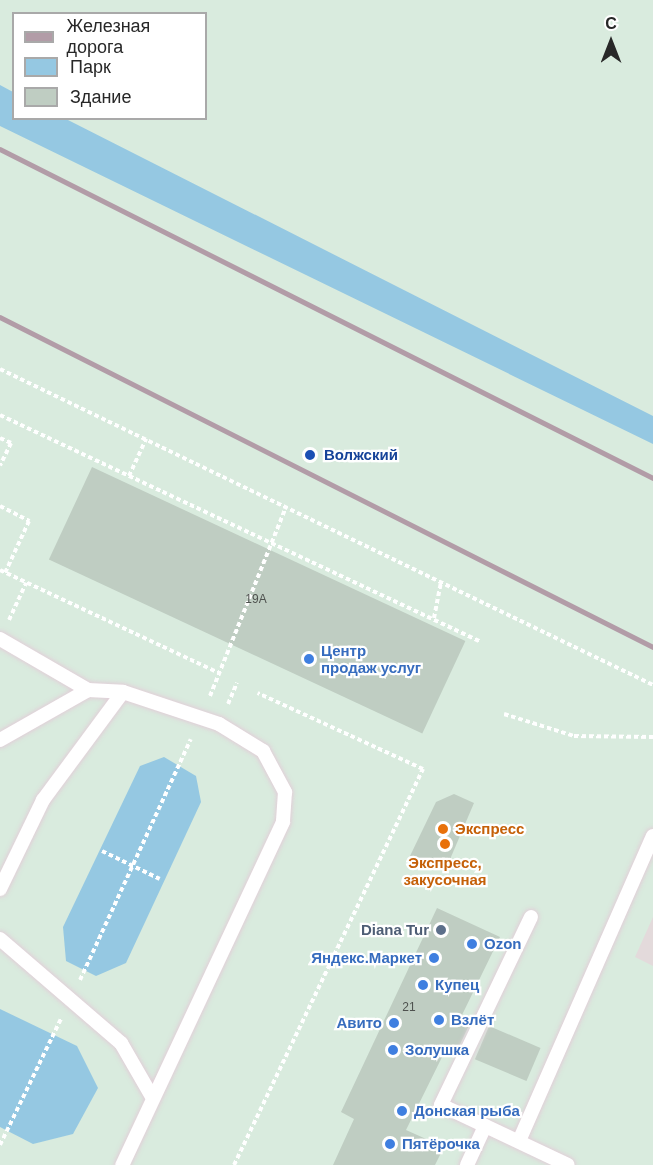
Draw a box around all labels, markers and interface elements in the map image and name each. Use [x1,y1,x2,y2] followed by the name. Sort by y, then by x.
[12,12,207,120] legend
[581,12,641,72] north arrow
[605,15,617,32] text: С
[66,16,150,57] text: Железная дорога
[70,57,111,77] text: Парк
[70,87,131,107] text: Здание
[301,446,319,464] marker: Волжский
[324,446,398,464] place label: Волжский
[245,593,267,607] house number: 19А
[321,641,421,676] place label: Центр продаж услуг
[302,652,316,666] marker: Центр продаж услуг
[455,820,524,838] place label: Экспресс
[436,822,450,836] marker: Экспресс
[438,837,452,851] marker: Экспресс, закусочная
[403,853,487,888] place label: Экспресс, закусочная
[361,921,429,939] place label: Diana Tur
[434,923,448,937] marker: Diana Tur
[484,935,521,953] place label: Ozon
[465,937,479,951] marker: Ozon
[311,949,422,967] place label: Яндекс.Маркет
[427,951,441,965] marker: Яндекс.Маркет
[435,976,479,994] place label: Купец
[416,978,430,992] marker: Купец
[402,1001,416,1015] house number: 21
[451,1011,494,1029] place label: Взлёт
[432,1013,446,1027] marker: Взлёт
[336,1014,382,1032] place label: Авито
[387,1016,401,1030] marker: Авито
[405,1041,469,1059] place label: Золушка
[386,1043,400,1057] marker: Золушка
[414,1102,520,1120] place label: Донская рыба
[395,1104,409,1118] marker: Донская рыба
[402,1135,480,1153] place label: Пятёрочка
[383,1137,397,1151] marker: Пятёрочка

